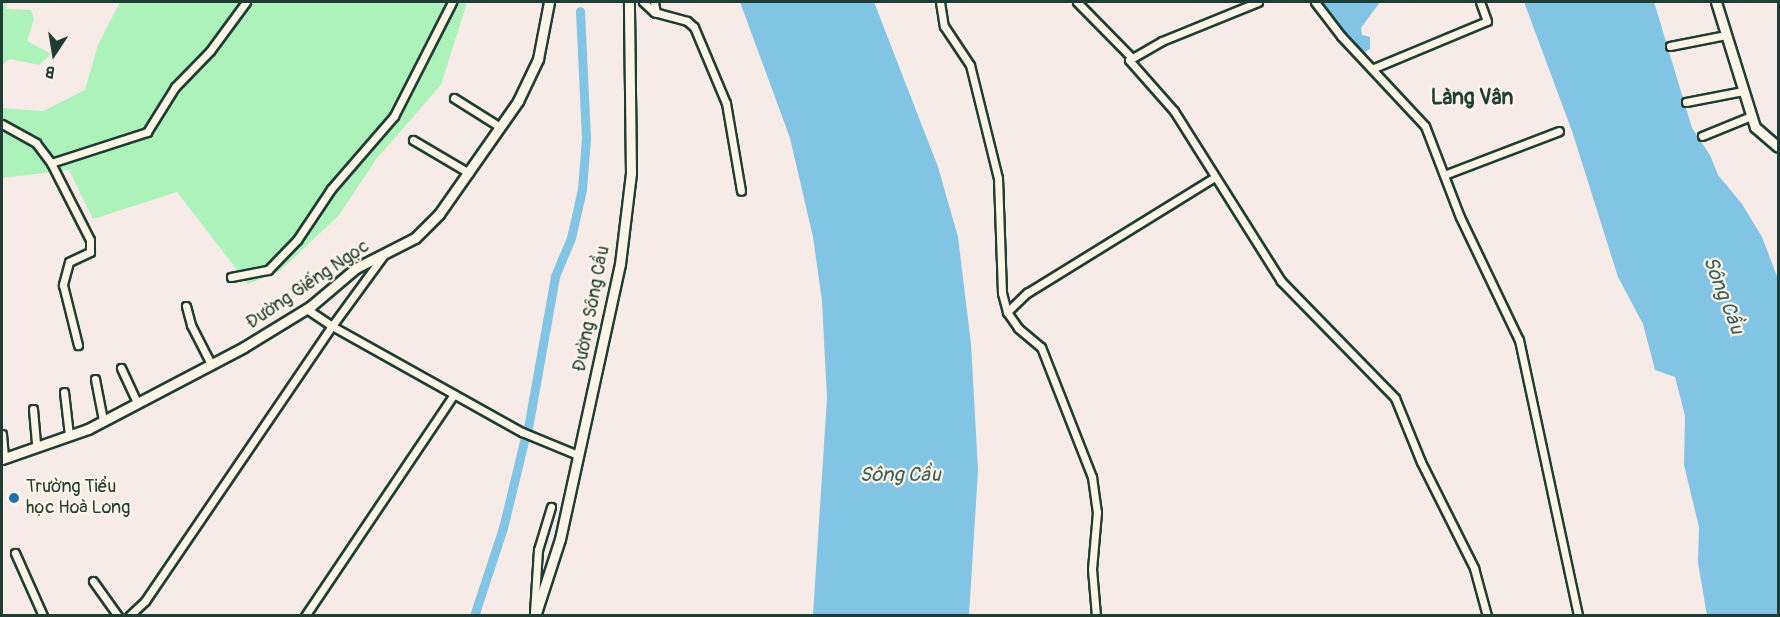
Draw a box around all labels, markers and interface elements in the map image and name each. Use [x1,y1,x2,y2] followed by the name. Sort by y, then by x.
[24,24,84,84] north arrow
[44,61,57,82] text: B
[1431,85,1513,111] district label: Làng Vân
[242,236,374,334] street label: Đường Giếng Ngọc
[569,244,615,374] street label: Đường Sông Cầu
[1698,253,1750,337] water label: Sông Cầu
[859,462,941,486] water label: Sông Cầu
[26,477,130,520] place label: Trường Tiểu học Hoà Long
[7,491,21,505] marker: Trường Tiểu học Hoà Long

